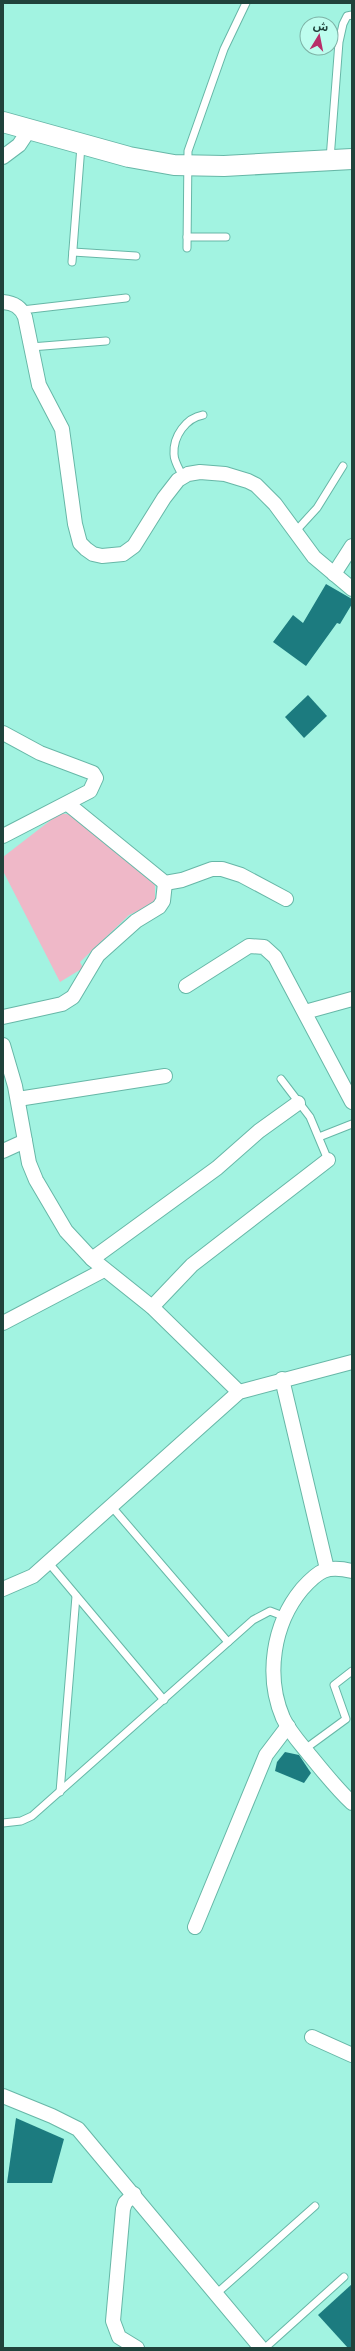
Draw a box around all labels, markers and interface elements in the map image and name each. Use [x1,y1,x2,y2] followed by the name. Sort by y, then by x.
[299,16,339,56] north arrow
[312,18,329,34] text: ش

